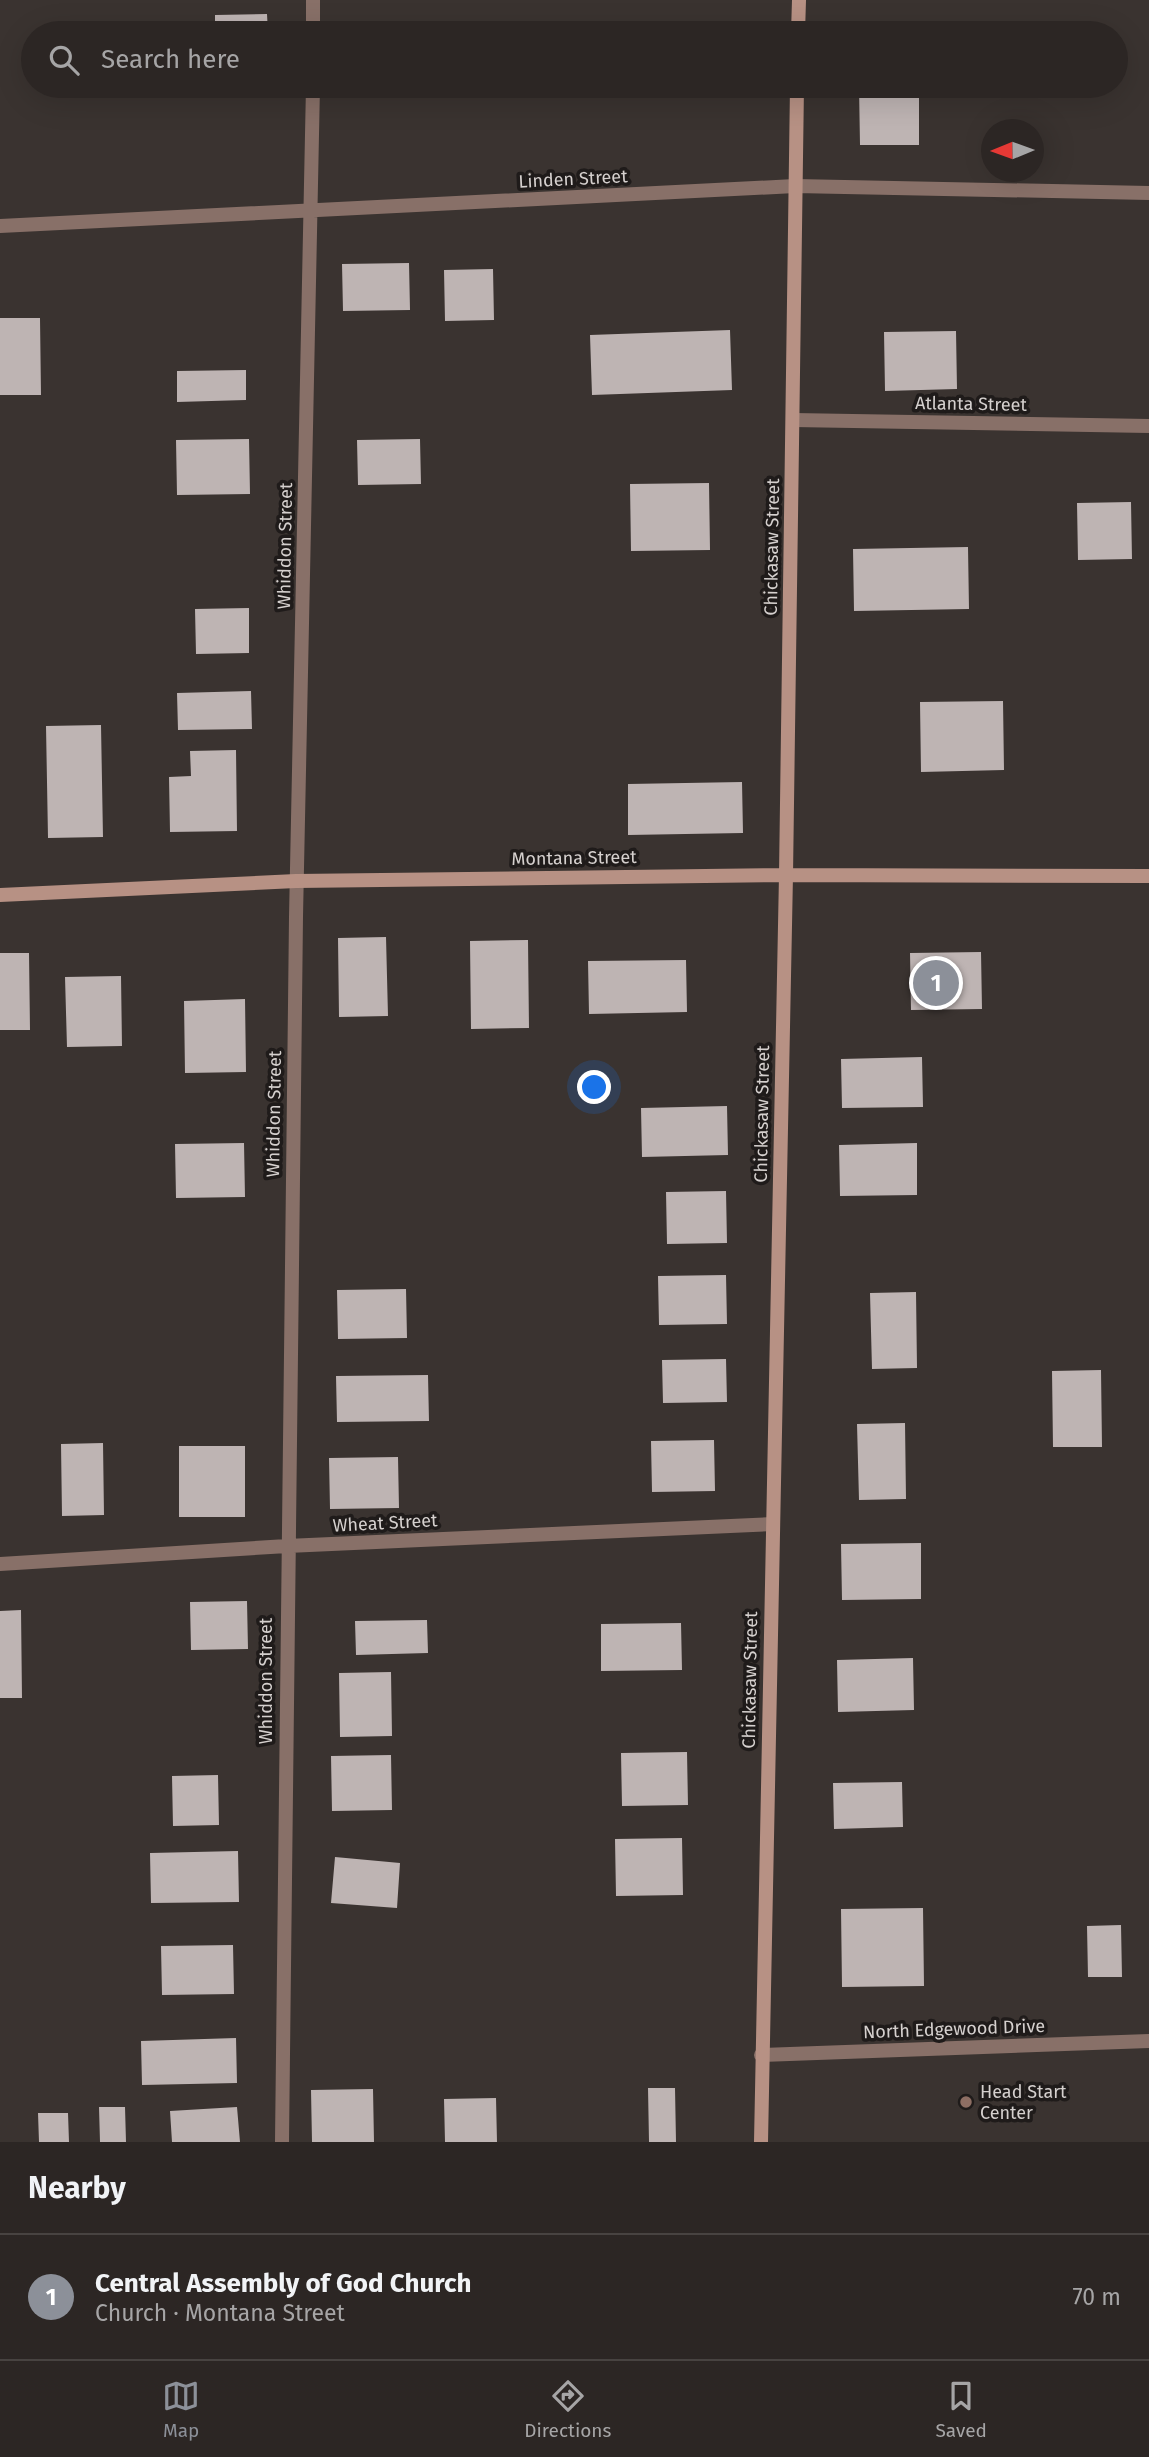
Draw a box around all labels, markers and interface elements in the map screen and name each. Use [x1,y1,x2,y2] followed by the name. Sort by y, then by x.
[21,21,1128,98] search box
[45,41,83,79] icon: search
[101,44,240,75] text: Search here
[981,119,1044,182] north arrow
[518,165,629,193] street label: Linden Street
[915,392,1028,416] street label: Atlanta Street
[760,478,784,616] street label: Chickasaw Street
[273,482,297,610] street label: Whiddon Street
[511,846,637,870] street label: Montana Street
[913,957,959,1009] pin: 1
[750,1045,774,1183] street label: Chickasaw Street
[262,1050,286,1178] street label: Whiddon Street
[577,1070,611,1104] your location
[332,1509,438,1537] street label: Wheat Street
[738,1611,762,1749] street label: Chickasaw Street
[255,1617,277,1744] street label: Whiddon Street
[863,2015,1045,2043] street label: North Edgewood Drive
[980,2081,1067,2124] place label: Head Start Center
[958,2094,974,2110] marker: Head Start Center
[28,2170,126,2206] text: Nearby
[95,2268,471,2299] text: Central Assembly of God Church
[46,2283,56,2311] text: 1
[1072,2283,1121,2311] text: 70 m
[95,2299,345,2327] text: Church · Montana Street
[162,2377,200,2442] tab: Map
[524,2377,611,2442] tab: Directions
[936,2377,987,2442] tab: Saved

